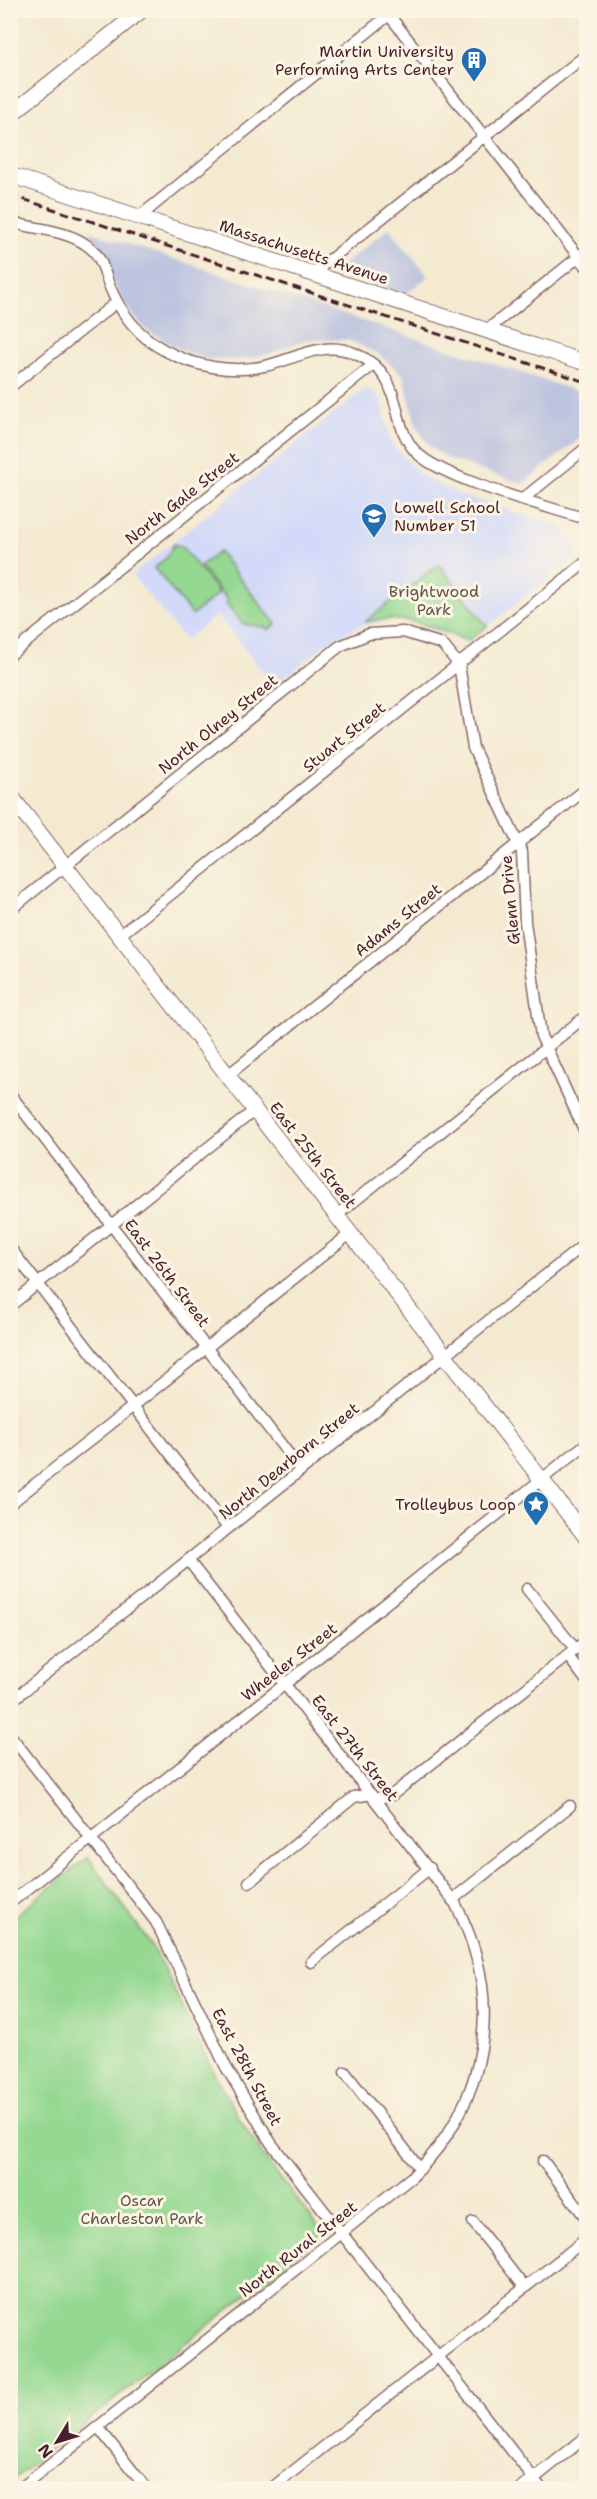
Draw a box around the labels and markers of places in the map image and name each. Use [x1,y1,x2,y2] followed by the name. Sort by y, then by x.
[275,41,454,80] place label: Martin University Performing Arts Center
[459,45,489,83] building icon: Martin University Performing Arts Center
[394,497,500,536] place label: Lowell School Number 51
[359,501,389,539] school or university icon: Lowell School Number 51
[521,1489,551,1527] place icon: Trolleybus Loop
[395,1494,516,1515] place label: Trolleybus Loop

